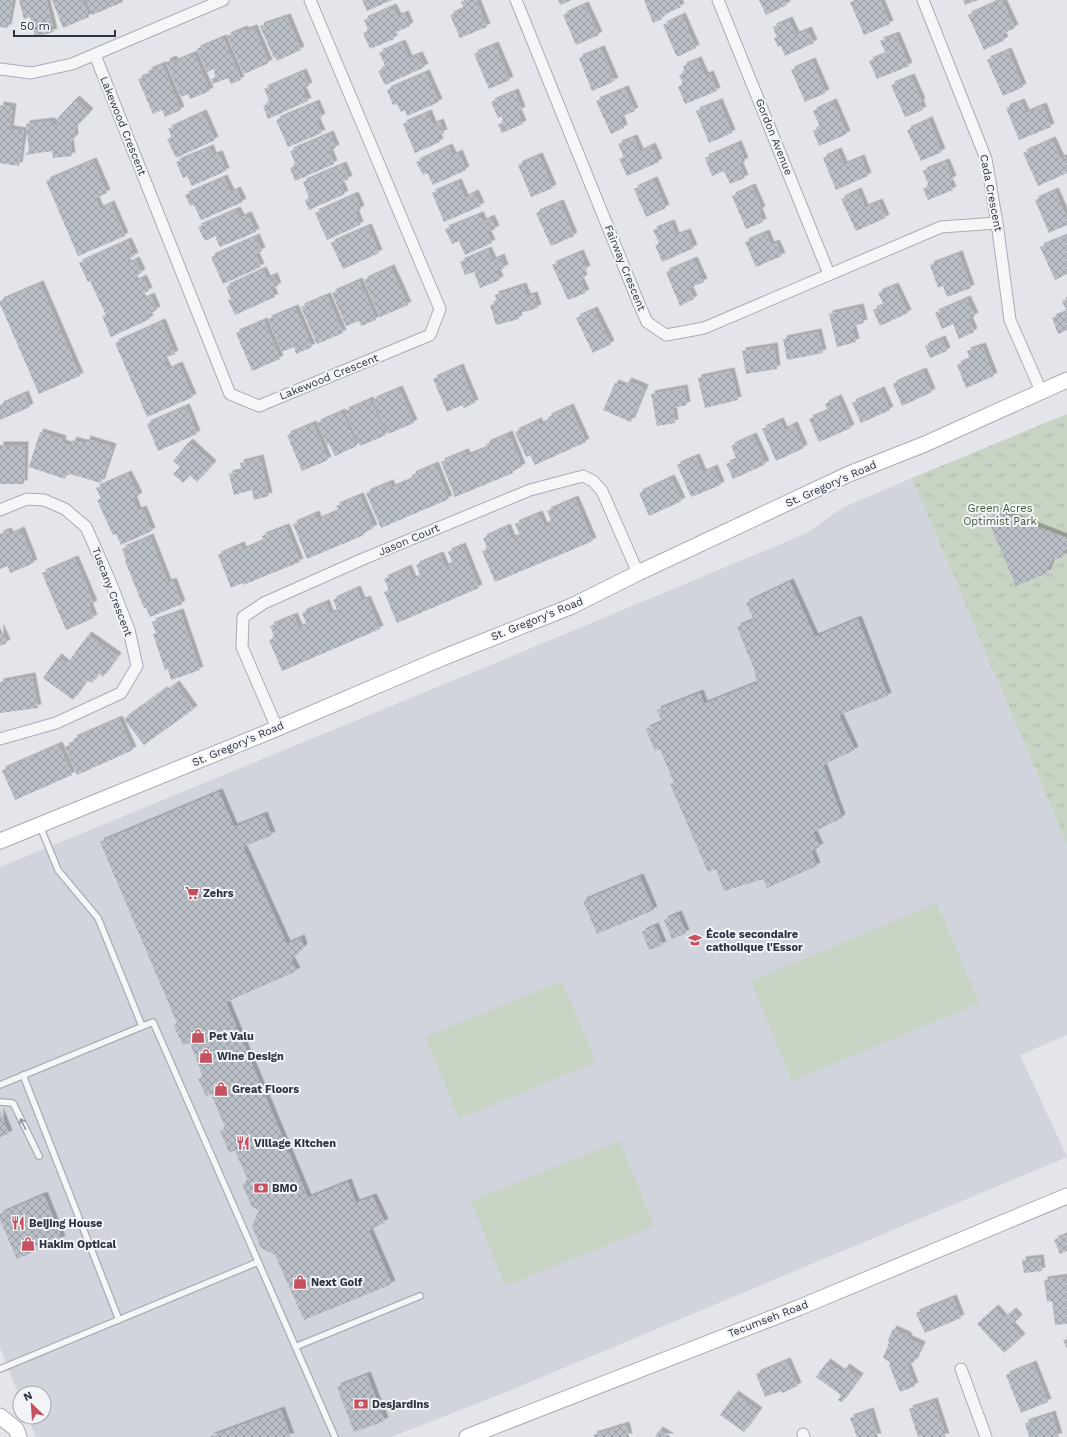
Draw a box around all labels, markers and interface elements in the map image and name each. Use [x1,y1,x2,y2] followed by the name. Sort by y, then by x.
[14,12,115,38] scale bar
[20,19,50,33] text: 50 m
[97,75,149,178] street label: Lakewood Crescent
[753,97,795,177] street label: Gordon Avenue
[977,153,1005,233] street label: Cada Crescent
[602,223,648,313] street label: Fairway Crescent
[278,351,381,403] street label: Lakewood Crescent
[783,458,879,510] street label: St. Gregory's Road
[963,502,1037,528] park label: Green Acres Optimist Park
[377,521,442,559] street label: Jason Court
[89,546,135,639] street label: Tuscany Crescent
[489,595,585,643] street label: St. Gregory's Road
[190,719,286,769] street label: St. Gregory's Road
[184,885,200,901] supermarket icon: Zehrs
[203,887,234,900] place label: Zehrs
[706,928,803,954] place label: École secondaire catholique l'Essor
[687,932,703,948] school or university icon: École secondaire catholique l'Essor
[190,1028,206,1044] shop icon: Pet Valu
[209,1030,254,1043] place label: Pet Valu
[198,1048,214,1064] shop icon: Wine Design
[217,1050,284,1063] place label: Wine Design
[213,1081,229,1097] shop icon: Great Floors
[232,1083,299,1096] place label: Great Floors
[19,1118,26,1130] one-way arrow
[235,1135,251,1151] restaurant icon: Village Kitchen
[254,1137,336,1150] place label: Village Kitchen
[253,1180,269,1196] bank icon: BMO
[272,1182,298,1195] place label: BMO
[10,1215,26,1231] restaurant icon: Beijing House
[29,1217,102,1230] place label: Beijing House
[20,1236,36,1252] shop icon: Hakim Optical
[39,1238,117,1251] place label: Hakim Optical
[292,1274,308,1290] shop icon: Next Golf
[311,1276,363,1289] place label: Next Golf
[726,1298,810,1340] street label: Tecumseh Road
[12,1385,52,1425] north arrow
[22,1389,34,1404] text: N
[353,1396,369,1412] bank icon: Desjardins
[372,1398,429,1411] place label: Desjardins

